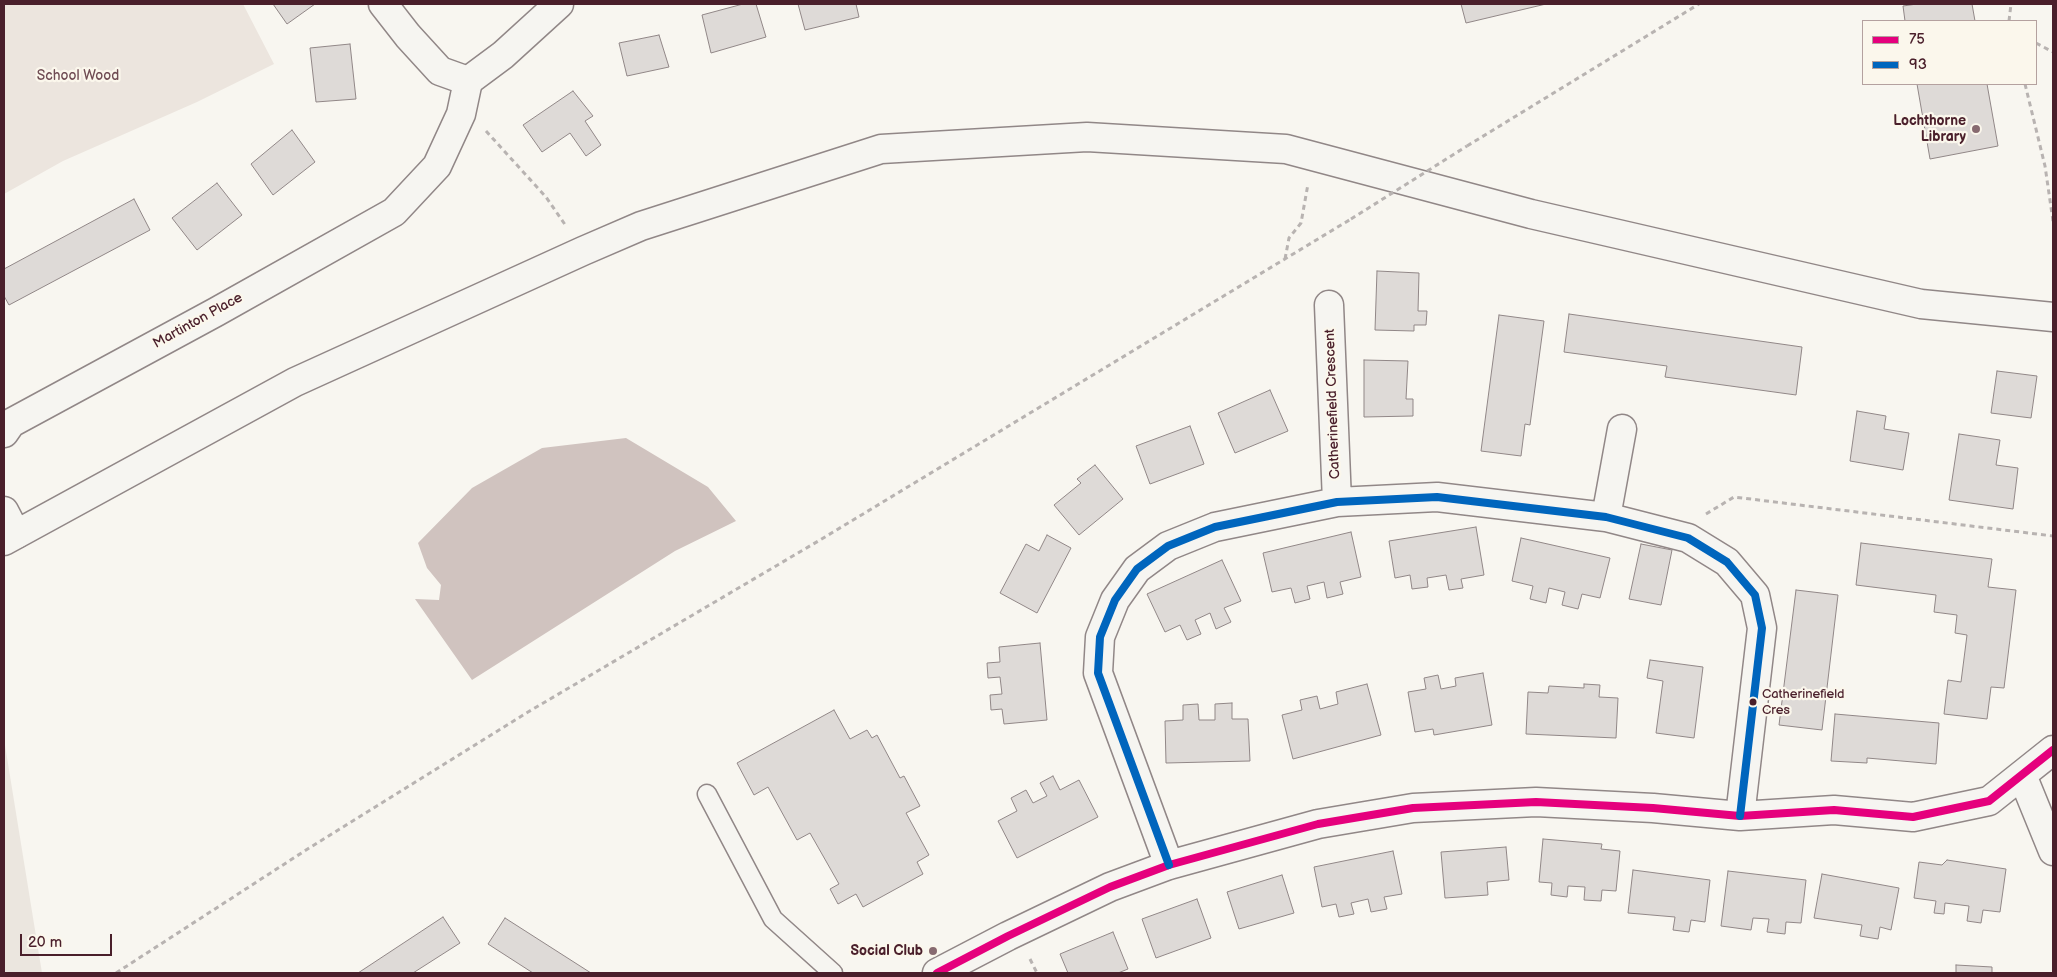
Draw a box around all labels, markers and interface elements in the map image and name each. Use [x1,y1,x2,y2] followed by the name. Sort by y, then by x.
[1862,20,2037,85] legend
[1909,30,1925,49] text: 75
[1909,55,1927,74] text: 93
[37,68,119,84] park label: School Wood
[1893,113,1966,146] place label: Lochthorne Library
[1970,123,1982,135] marker: Lochthorne Library
[150,289,246,353] street label: Martinton Place
[1322,328,1344,480] street label: Catherinefield Crescent
[1762,687,1845,718] place label: Catherinefield Cres
[1748,697,1758,707] marker: Catherinefield Cres
[22,924,115,956] scale bar
[28,933,62,952] text: 20 m
[851,943,923,959] place label: Social Club
[927,945,939,957] marker: Social Club

